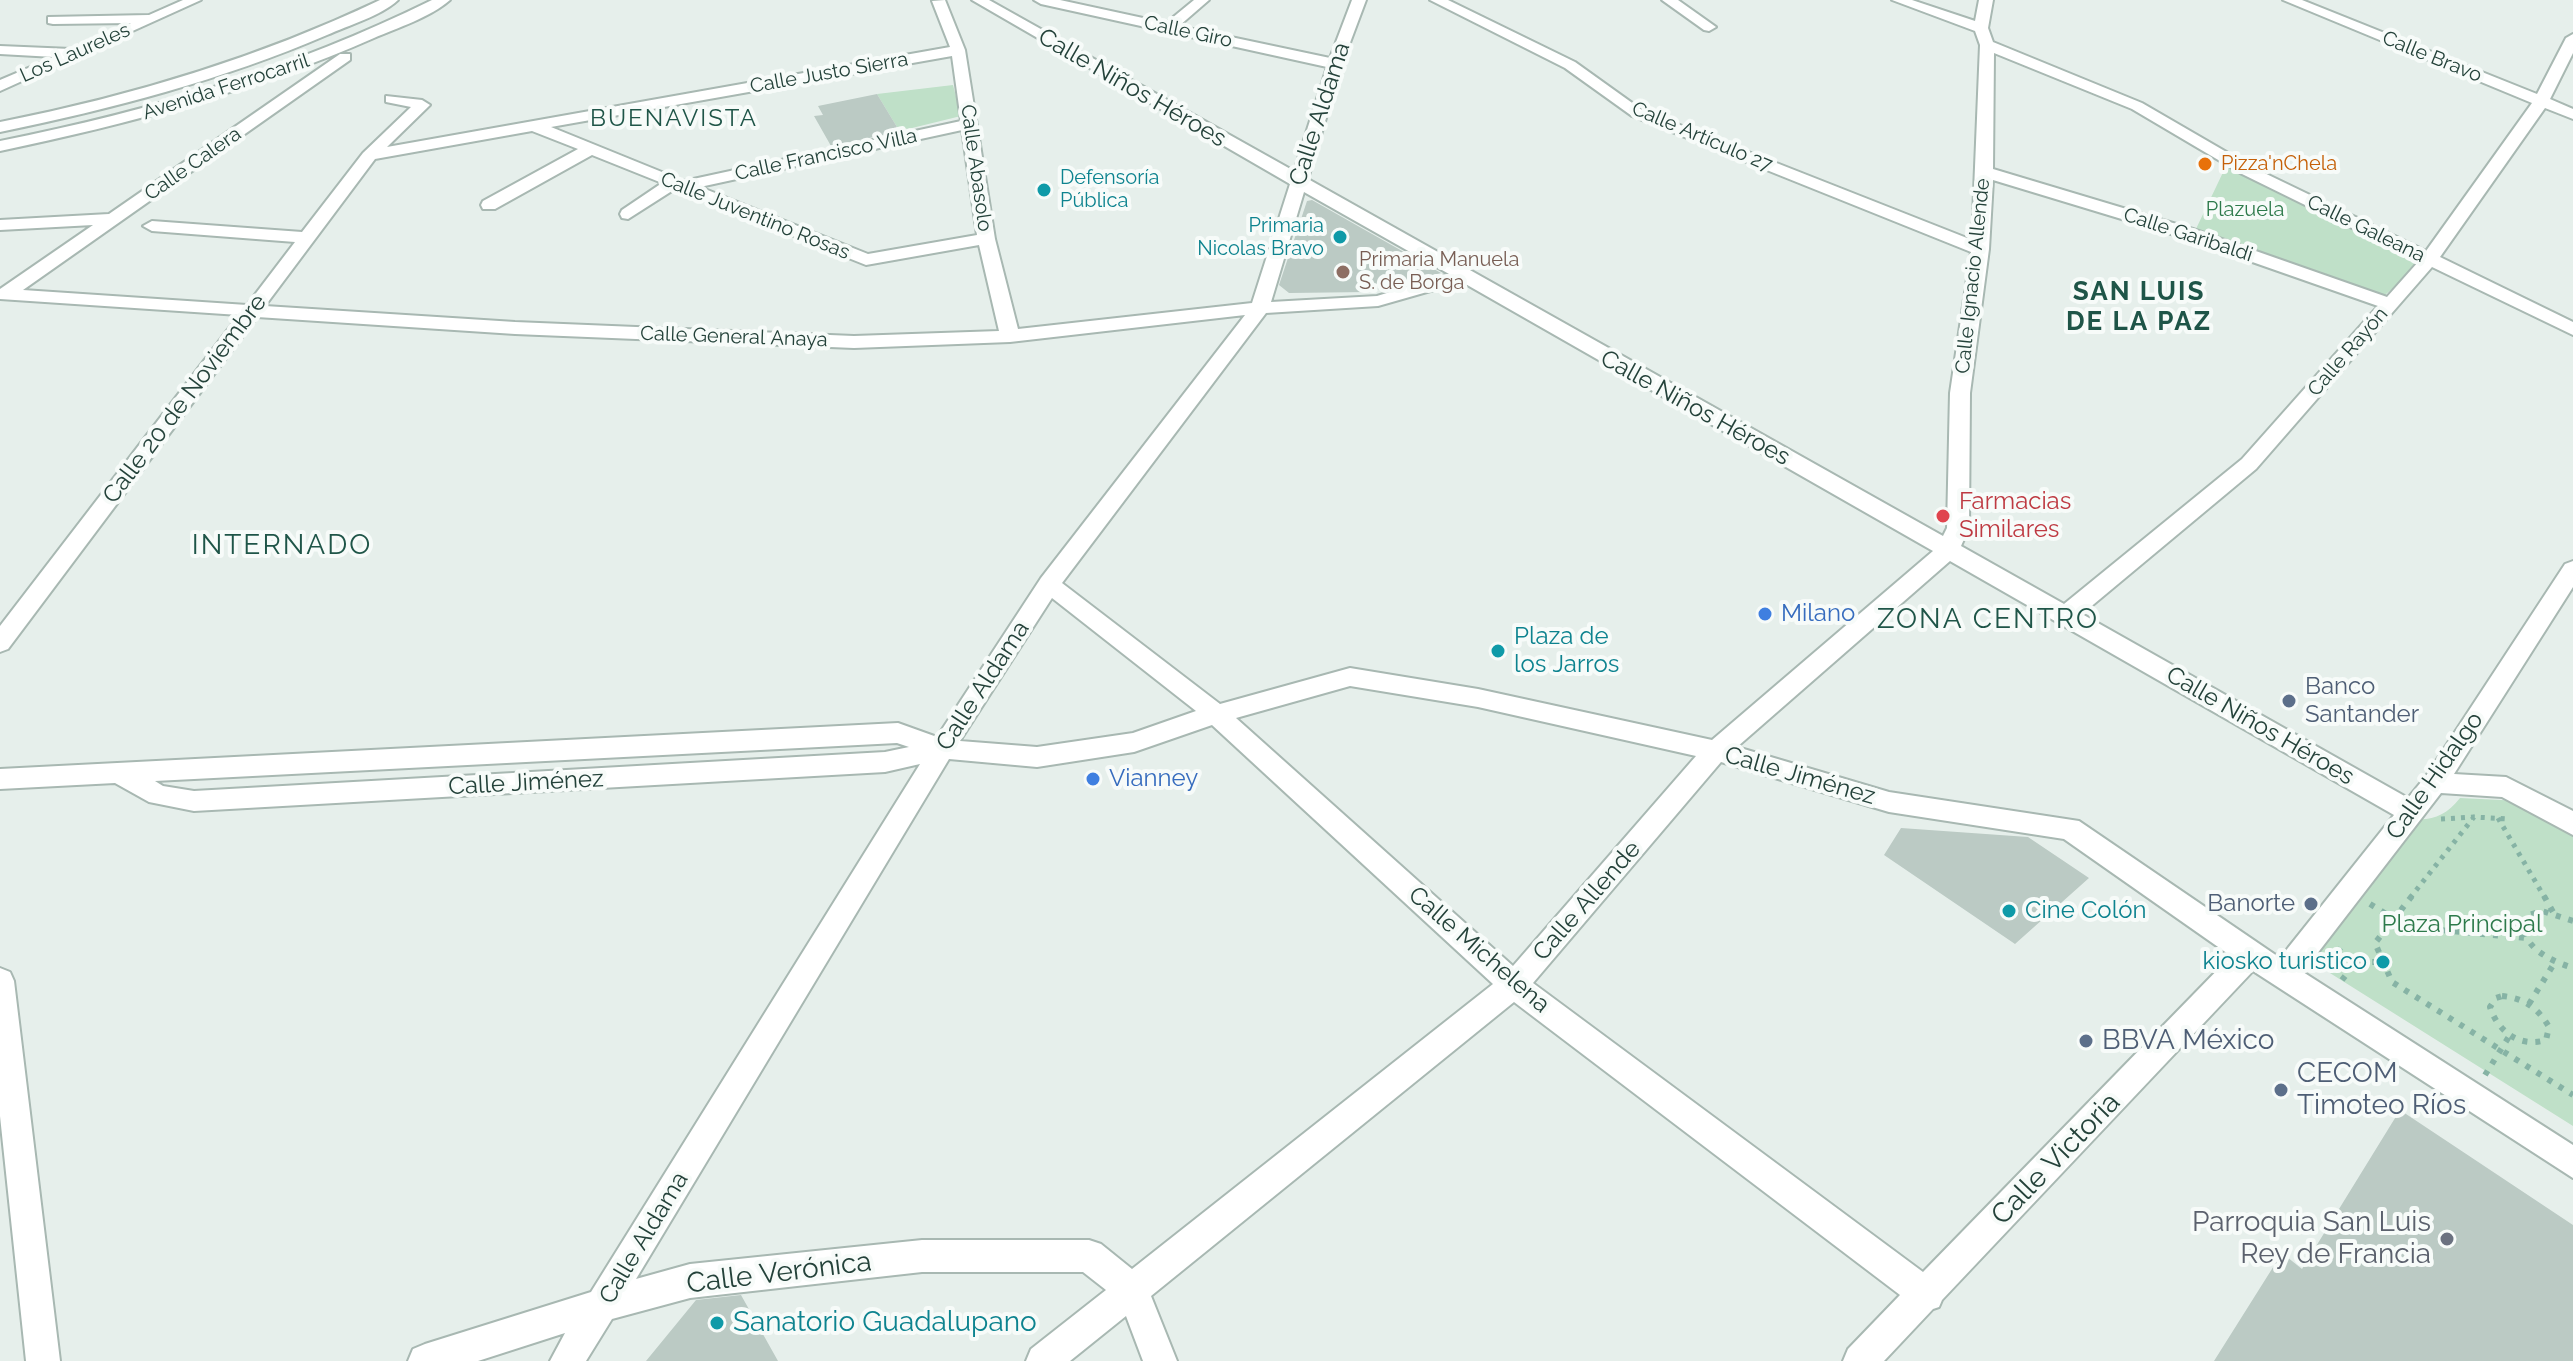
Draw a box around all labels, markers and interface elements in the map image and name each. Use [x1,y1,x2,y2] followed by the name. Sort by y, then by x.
[1142,11,1234,53] street label: Calle Giro
[16,18,134,88] street label: Los Laureles
[1033,22,1231,154] street label: Calle Niños Héroes
[2379,26,2485,88] street label: Calle Bravo
[1283,39,1357,189] street label: Calle Aldama
[748,47,910,99] street label: Calle Justo Sierra
[140,49,312,125] street label: Avenida Ferrocarril
[1628,97,1776,177] street label: Calle Artículo 27
[955,103,997,233] street label: Calle Abasolo
[590,105,758,133] district label: BUENAVISTA
[140,122,246,206] street label: Calle Calera
[733,124,919,186] street label: Calle Francisco Villa
[2221,152,2337,176] place label: Pizza'nChela
[2196,155,2214,173] marker: Pizza'nChela
[1060,166,1159,213] place label: Defensoría Pública
[657,167,853,265] street label: Calle Juventino Rosas
[1951,177,1995,375] street label: Calle Ignacio Allende
[1035,181,1053,199] marker: Defensoría Pública
[2303,190,2429,268] street label: Calle Galeana
[2206,198,2284,222] park label: Plazuela
[2120,203,2256,267] street label: Calle Garibaldi
[1197,214,1324,261] place label: Primaria Nicolas Bravo
[1331,228,1349,246] marker: Primaria Nicolas Bravo
[1359,248,1519,295] place label: Primaria Manuela S. de Borga
[1334,263,1352,281] marker: Primaria Manuela S. de Borga
[2066,276,2212,338] district label: SAN LUIS DE LA PAZ
[97,289,273,509] street label: Calle 20 de Noviembre
[2303,303,2393,401] street label: Calle Rayón
[640,322,828,352] street label: Calle General Anaya
[1595,344,1795,472] street label: Calle Niños Héroes
[1959,488,2071,544] place label: Farmacias Similares
[1934,507,1952,525] marker: Farmacias Similares
[192,529,372,563] district label: INTERNADO
[1781,600,1855,628] place label: Milano
[1877,603,2099,637] district label: ZONA CENTRO
[1756,605,1774,623] marker: Milano
[930,616,1036,756] street label: Calle Aldama
[1514,623,1619,679] place label: Plaza de los Jarros
[1489,642,1507,660] marker: Plaza de los Jarros
[2161,660,2359,792] street label: Calle Niños Héroes
[2305,673,2419,729] place label: Banco Santander
[2280,692,2298,710] marker: Banco Santander
[2380,707,2490,845] street label: Calle Hidalgo
[1721,741,1879,811] street label: Calle Jiménez
[448,765,604,801] street label: Calle Jiménez
[1109,765,1198,793] place label: Vianney
[1084,770,1102,788] marker: Vianney
[1527,835,1647,967] street label: Calle Allende
[1402,881,1556,1019] street label: Calle Michelena
[2207,890,2295,918] place label: Banorte
[2302,895,2320,913] marker: Banorte
[2025,897,2146,925] place label: Cine Colón
[2000,902,2018,920] marker: Cine Colón
[2382,911,2542,939] park label: Plaza Principal
[2203,948,2367,976] place label: kiosko turistico
[2374,953,2392,971] marker: kiosko turistico
[2102,1024,2274,1058] place label: BBVA México
[2077,1032,2095,1050] marker: BBVA México
[2297,1057,2466,1123] place label: CECOM Timoteo Ríos
[2272,1081,2290,1099] marker: CECOM Timoteo Ríos
[1985,1086,2127,1232] street label: Calle Victoria
[593,1167,695,1309] street label: Calle Aldama
[2192,1206,2431,1272] place label: Parroquia San Luis Rey de Francia
[2438,1230,2456,1248] marker: Parroquia San Luis Rey de Francia
[685,1245,873,1301] street label: Calle Verónica
[733,1306,1037,1340] place label: Sanatorio Guadalupano
[708,1314,726,1332] marker: Sanatorio Guadalupano

